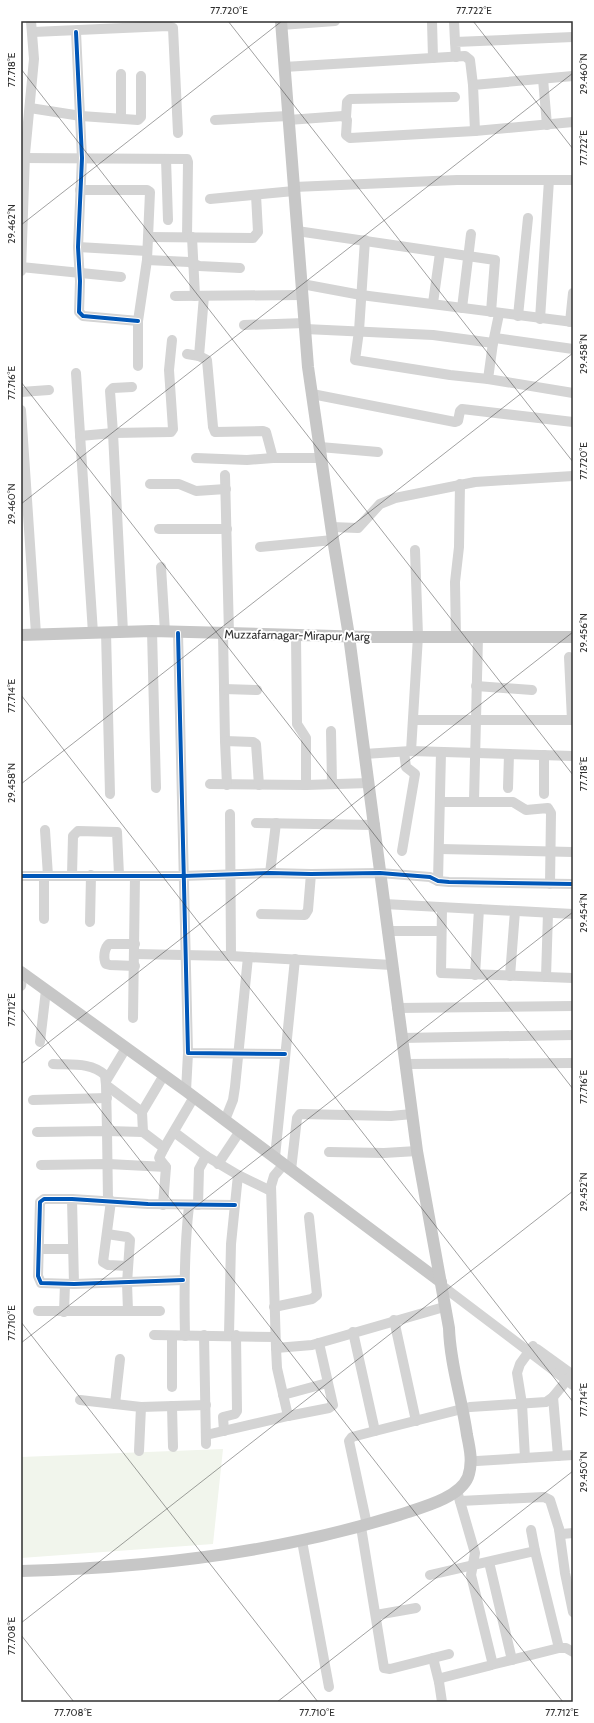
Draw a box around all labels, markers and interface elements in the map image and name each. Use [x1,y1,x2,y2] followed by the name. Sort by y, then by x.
[210,4,248,17] text: 77.720°E
[456,4,492,17] text: 77.722°E
[5,52,18,87] text: 77.718°E
[577,53,590,95] text: 29.460°N
[577,130,590,166] text: 77.722°E
[5,204,18,244] text: 29.462°N
[577,334,590,374] text: 29.458°N
[5,366,18,400] text: 77.716°E
[577,442,590,480] text: 77.720°E
[5,483,18,525] text: 29.460°N
[577,613,590,653] text: 29.456°N
[224,626,371,644] street label: Muzzafarnagar-Mirapur Marg
[5,678,18,713] text: 77.714°E
[577,756,590,791] text: 77.718°E
[5,763,18,803] text: 29.458°N
[577,893,590,933] text: 29.454°N
[5,993,18,1027] text: 77.712°E
[577,1070,590,1104] text: 77.716°E
[577,1172,590,1212] text: 29.452°N
[5,1305,18,1341] text: 77.710°E
[577,1382,590,1417] text: 77.714°E
[577,1452,590,1492] text: 29.450°N
[5,1616,18,1655] text: 77.708°E
[54,1706,93,1719] text: 77.708°E
[299,1706,335,1719] text: 77.710°E
[545,1706,579,1719] text: 77.712°E

